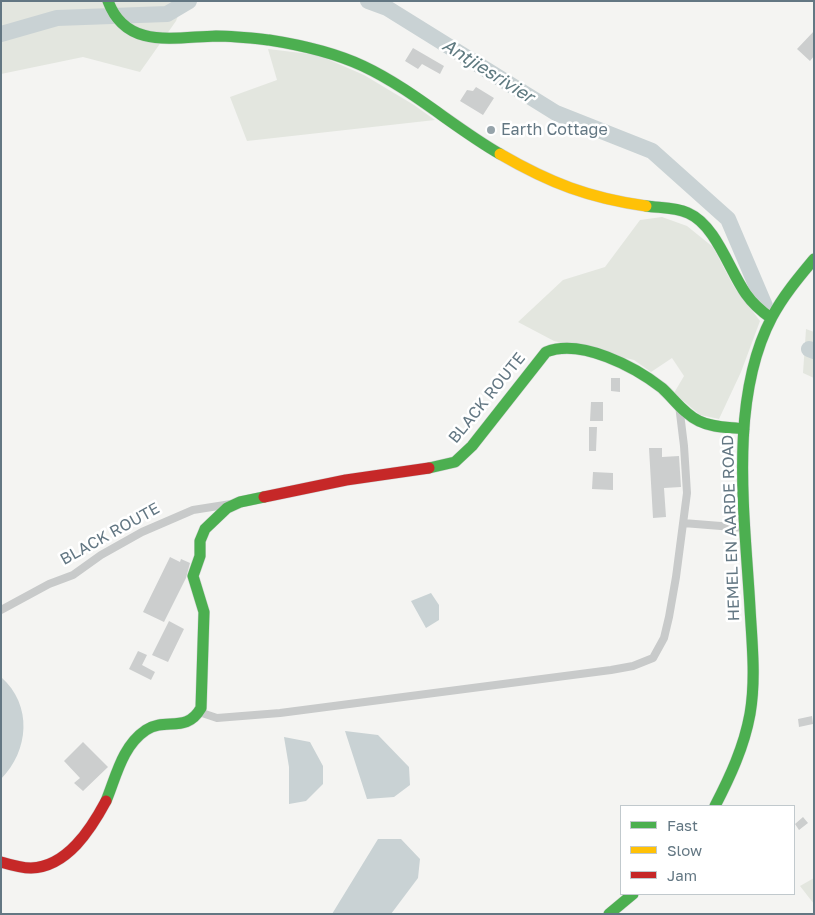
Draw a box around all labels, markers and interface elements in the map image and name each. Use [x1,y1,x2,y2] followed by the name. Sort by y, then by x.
[438,34,538,108] water label: Antjiesrivier
[501,120,608,140] place label: Earth Cottage
[485,124,497,136] marker: Earth Cottage
[445,349,529,447] street label: BLACK ROUTE
[718,435,744,621] street label: HEMEL EN AARDE ROAD
[57,499,163,569] street label: BLACK ROUTE
[620,805,795,895] legend
[667,816,698,834] text: Fast
[667,841,702,859] text: Slow
[667,866,697,884] text: Jam

